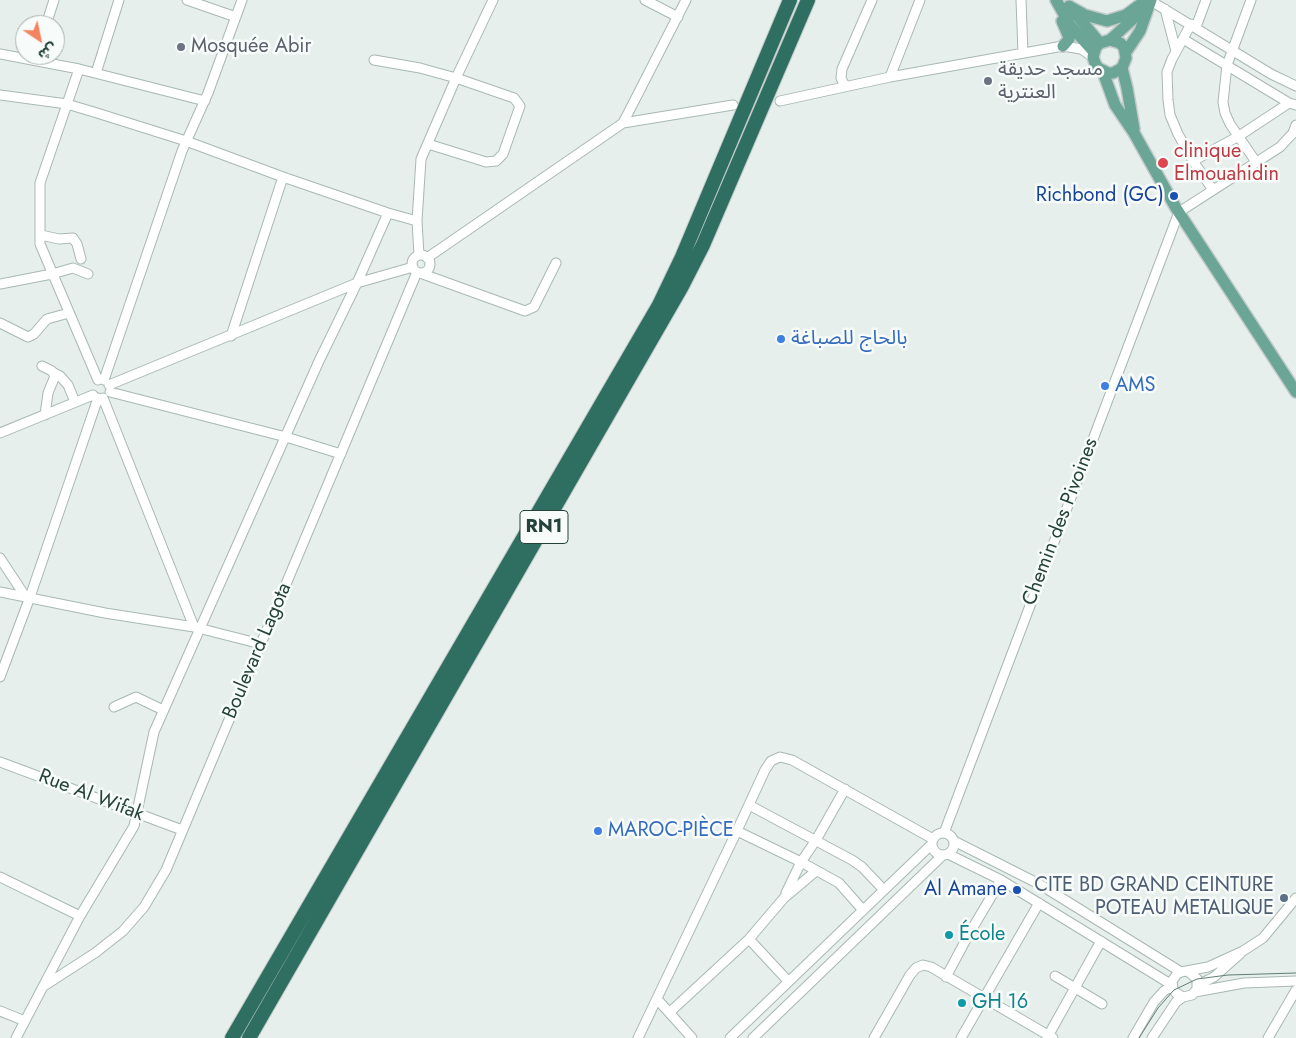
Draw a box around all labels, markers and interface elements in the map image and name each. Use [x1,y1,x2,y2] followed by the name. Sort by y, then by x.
[15,15,65,65] north arrow
[191,35,311,59] place label: Mosquée Abir
[34,38,61,65] text: ش
[175,41,187,53] marker: Mosquée Abir
[998,58,1103,105] place label: مسجد حديقة العنترية
[982,75,994,87] marker: مسجد حديقة العنترية
[1174,140,1279,187] place label: clinique Elmouahidin
[1156,156,1170,170] marker: clinique Elmouahidin
[1036,184,1164,208] place label: Richbond (GC)
[1168,190,1180,202] marker: Richbond (GC)
[791,327,907,351] place label: بالحاج للصباغة
[775,333,787,345] marker: بالحاج للصباغة
[1115,374,1155,398] place label: AMS
[1099,380,1111,392] marker: AMS
[1018,435,1104,609] street label: Chemin des Pivoines
[520,511,568,544] road number: RN1
[219,579,297,723] street label: Boulevard Lagota
[35,765,147,827] street label: Rue Al Wifak
[608,819,734,843] place label: MAROC-PIÈCE
[592,825,604,837] marker: MAROC-PIÈCE
[1034,874,1274,921] place label: CITE BD GRAND CEINTURE POTEAU METALIQUE
[924,878,1007,902] place label: Al Amane
[1011,884,1023,896] marker: Al Amane
[1278,892,1290,904] marker: CITE BD GRAND CEINTURE POTEAU METALIQUE
[959,923,1005,947] place label: École
[943,929,955,941] marker: École
[972,991,1028,1015] place label: GH 16
[956,997,968,1009] marker: GH 16

